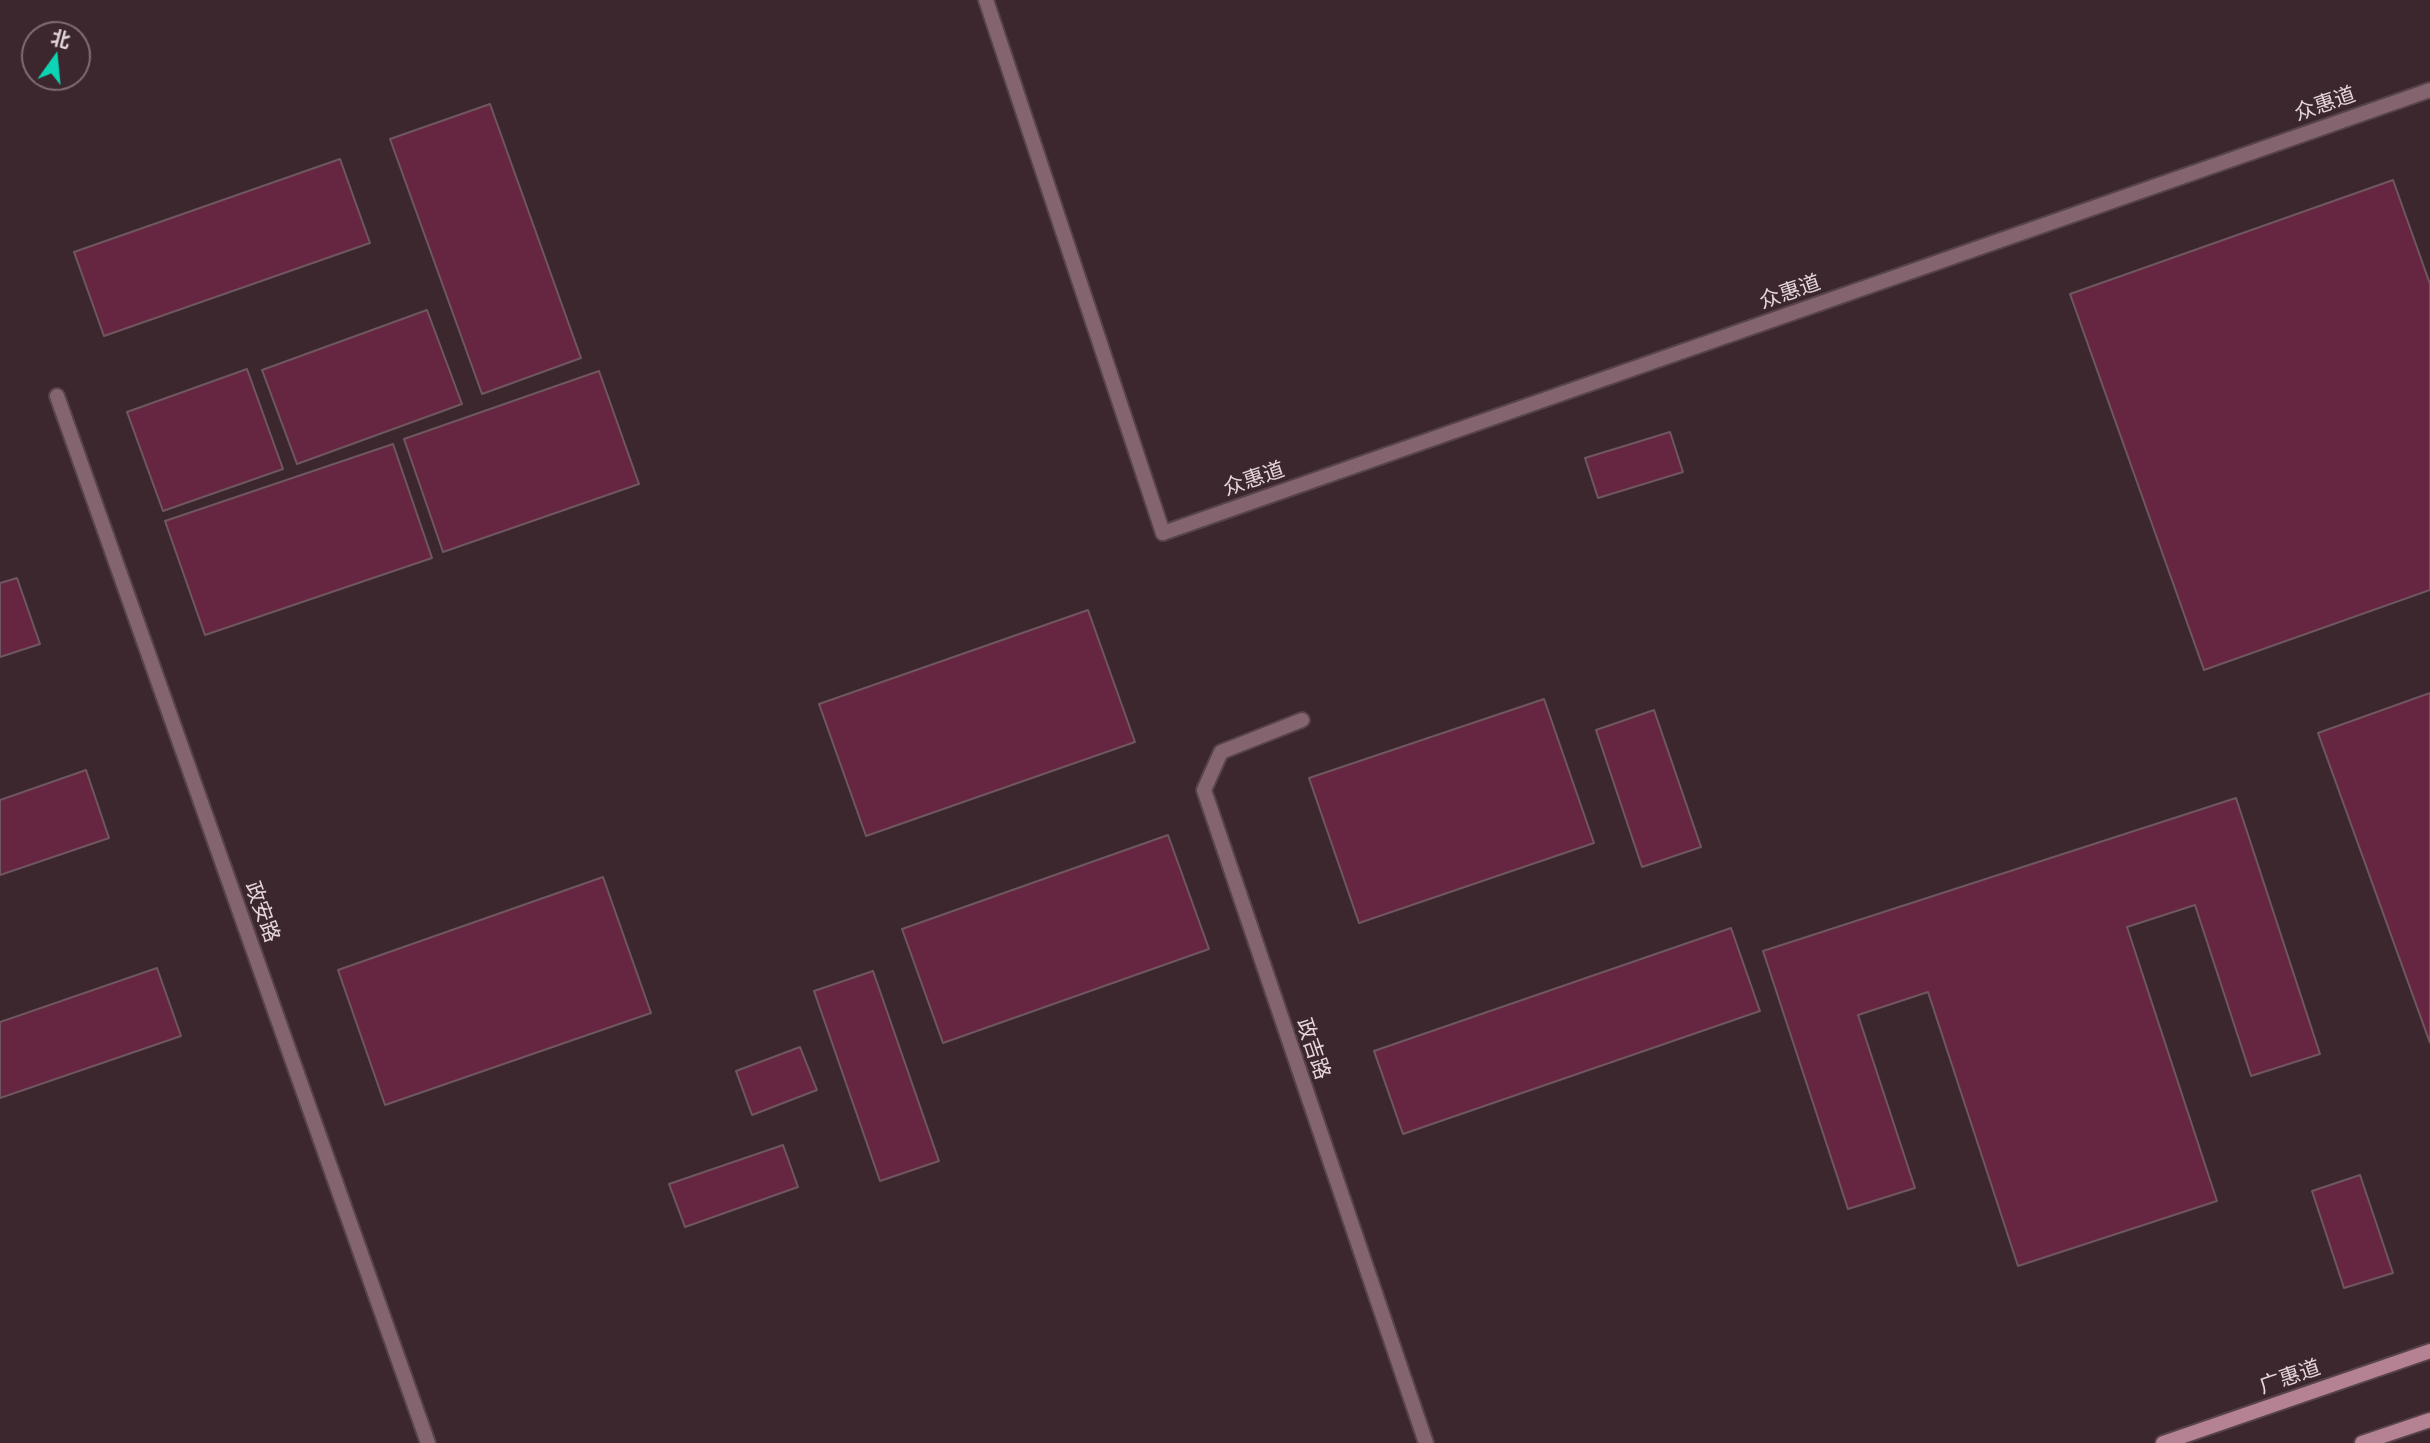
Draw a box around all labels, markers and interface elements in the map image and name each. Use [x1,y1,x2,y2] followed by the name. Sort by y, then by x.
[21,21,91,91] north arrow
[48,23,73,53] text: 北
[2291,82,2359,126] street label: 众惠道
[1756,270,1824,314] street label: 众惠道
[1220,457,1288,501] street label: 众惠道
[239,878,285,946] street label: 政安路
[1291,1015,1335,1083] street label: 政吉路
[2256,1355,2324,1399] street label: 广惠道

